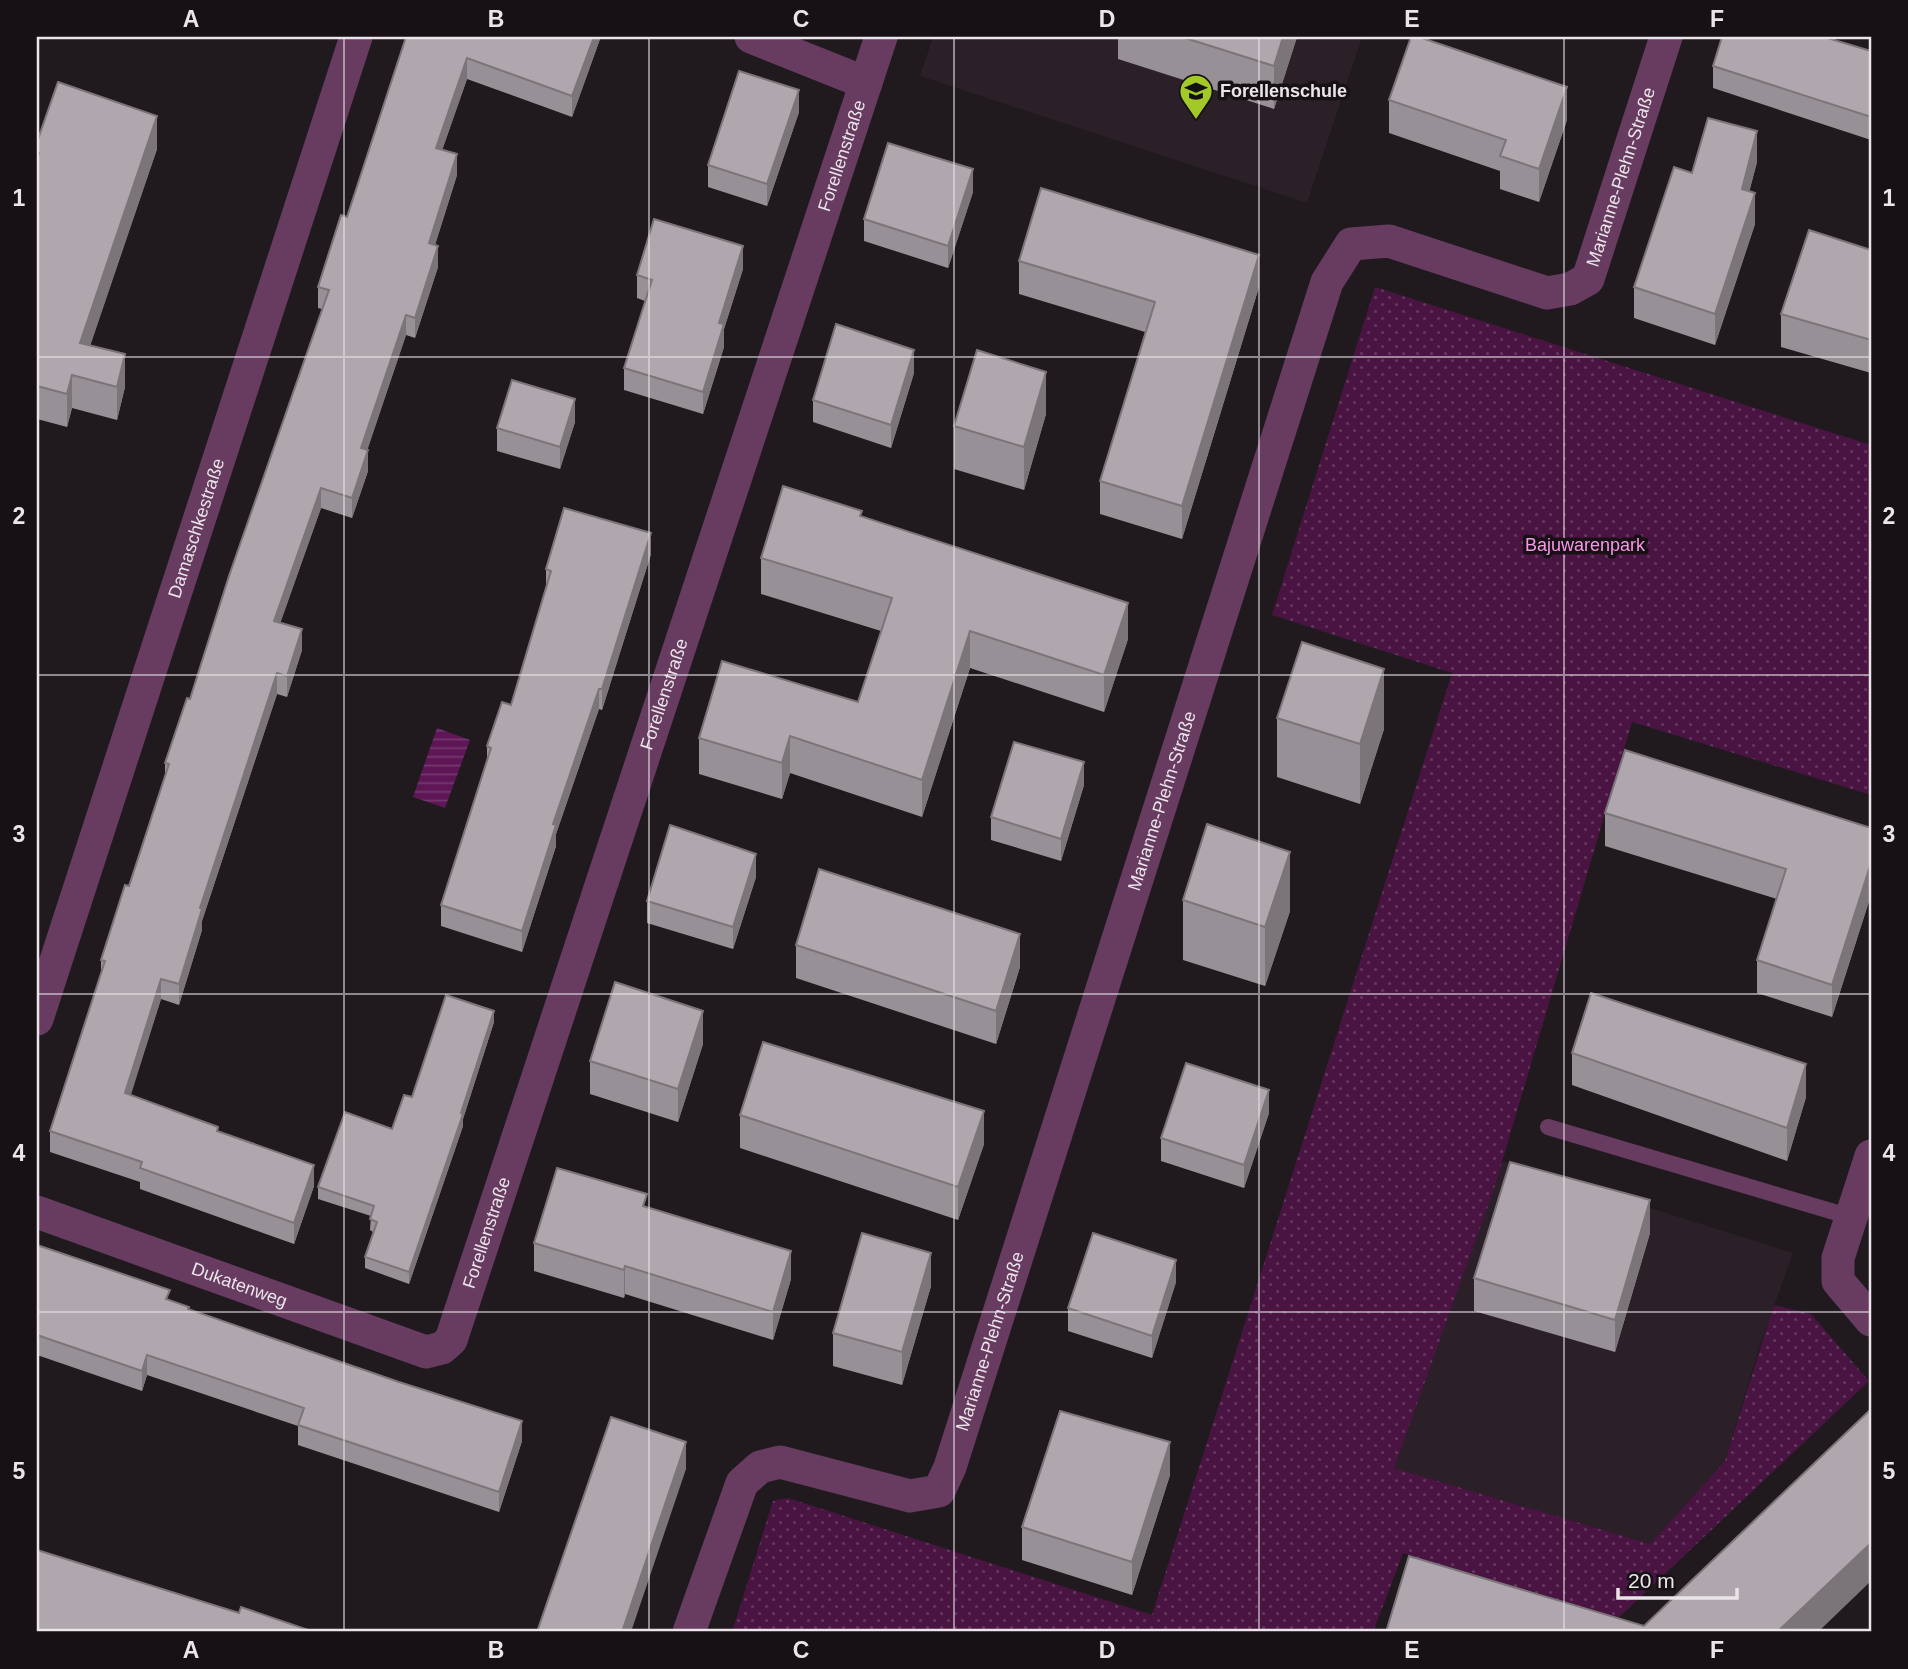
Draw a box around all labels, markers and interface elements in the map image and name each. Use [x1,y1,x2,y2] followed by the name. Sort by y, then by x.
[183,6,199,32] text: A
[488,6,504,32] text: B
[793,6,809,32] text: C
[1099,6,1115,32] text: D
[1404,6,1420,32] text: E
[1710,6,1724,32] text: F
[1177,72,1215,121] school or university icon: Forellenschule
[1220,81,1347,101] place label: Forellenschule
[1583,85,1659,269] street label: Marianne-Plehn-Straße
[814,98,869,214] street label: Forellenstraße
[13,185,26,211] text: 1
[1883,185,1896,211] text: 1
[164,456,229,601] street label: Damaschkestraße
[13,503,25,529] text: 2
[1883,503,1895,529] text: 2
[1525,535,1646,555] park label: Bajuwarenpark
[636,636,692,752] street label: Forellenstraße
[1124,709,1200,893] street label: Marianne-Plehn-Straße
[13,821,25,847] text: 3
[1883,821,1895,847] text: 3
[13,1140,26,1166] text: 4
[1883,1140,1896,1166] text: 4
[459,1174,514,1291] street label: Forellenstraße
[952,1249,1028,1433] street label: Marianne-Plehn-Straße
[189,1258,290,1311] street label: Dukatenweg
[13,1458,26,1484] text: 5
[1883,1458,1896,1484] text: 5
[1618,1557,1736,1601] scale bar
[1628,1569,1675,1592] text: 20 m
[183,1637,199,1663] text: A
[488,1637,504,1663] text: B
[793,1637,809,1663] text: C
[1099,1637,1115,1663] text: D
[1404,1637,1420,1663] text: E
[1710,1637,1724,1663] text: F

